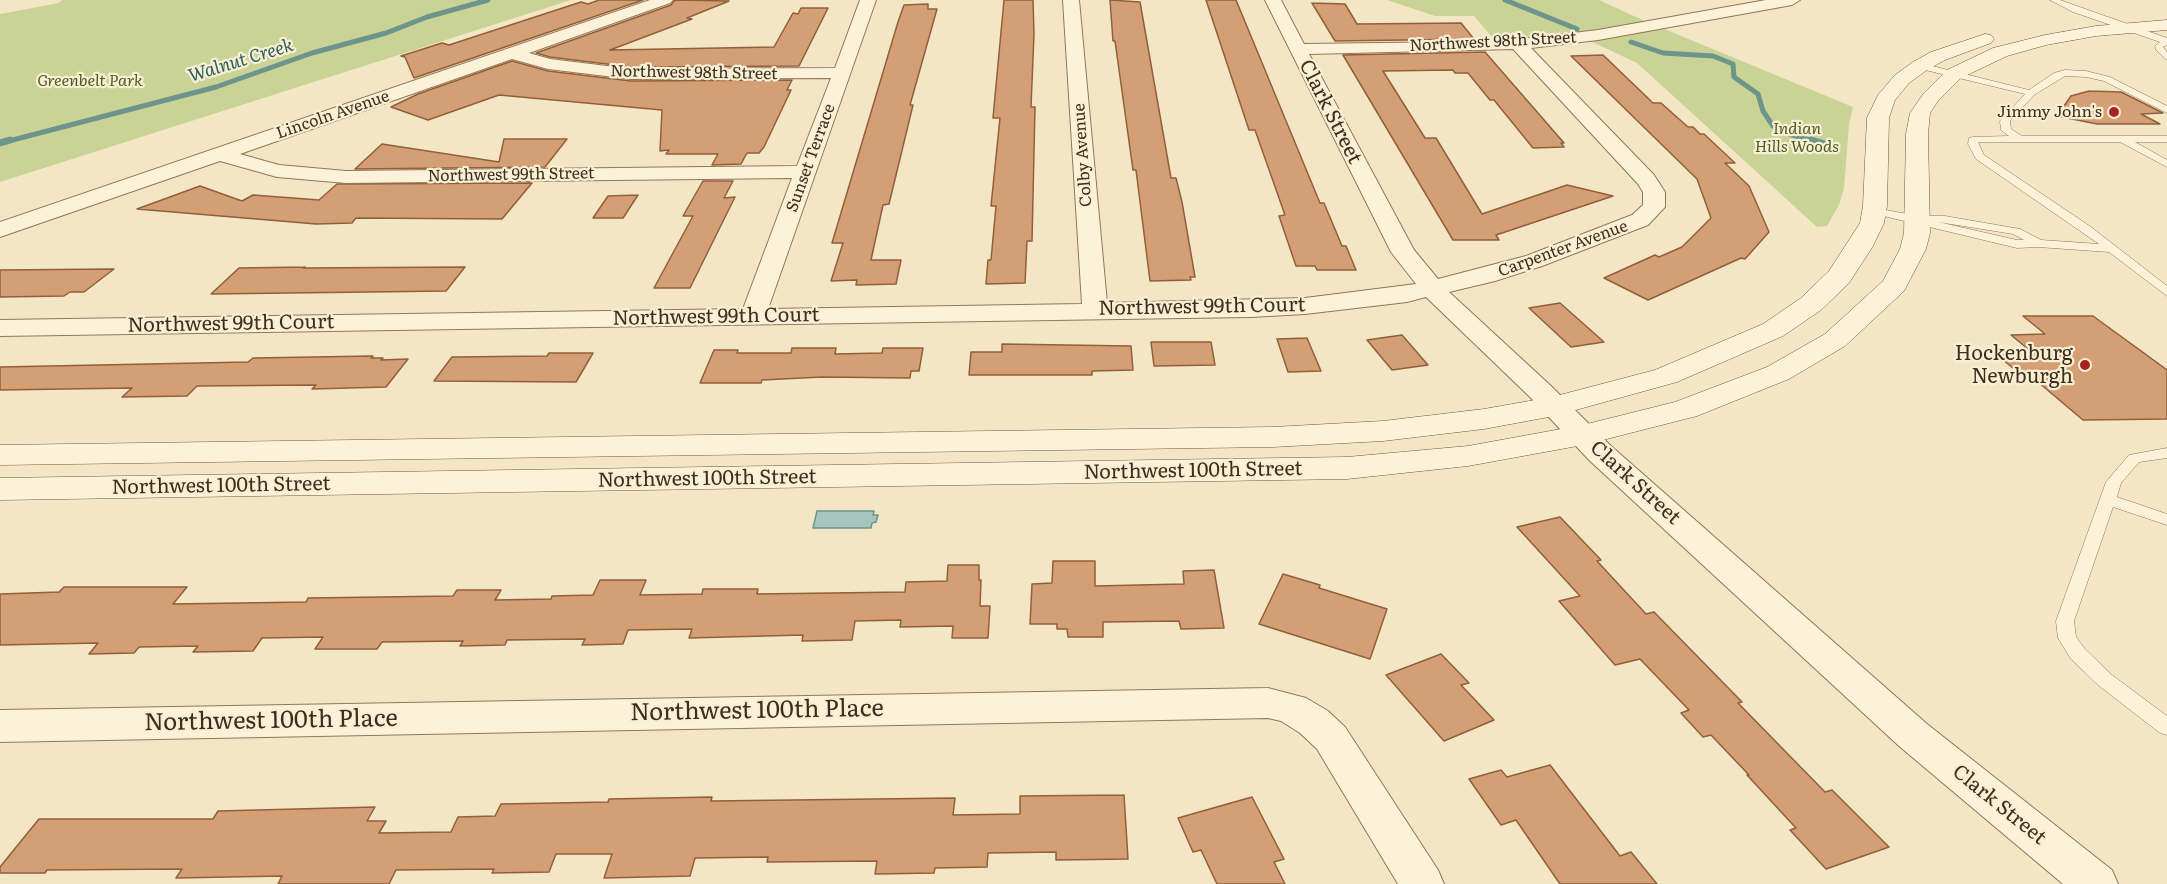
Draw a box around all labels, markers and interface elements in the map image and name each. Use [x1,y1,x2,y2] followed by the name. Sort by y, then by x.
[1409,28,1577,56] street label: Northwest 98th Street
[186,35,296,87] water label: Walnut Creek
[1294,56,1366,168] street label: Clark Street
[610,62,778,84] street label: Northwest 98th Street
[37,71,143,91] park label: Greenbelt Park
[274,87,392,143] street label: Lincoln Avenue
[783,101,839,215] street label: Sunset Terrace
[1997,102,2102,122] place label: Jimmy John's
[1070,103,1096,207] street label: Colby Avenue
[2107,105,2121,119] marker: Jimmy John's
[1755,119,1839,157] park label: Indian Hills Woods
[427,164,595,186] street label: Northwest 99th Street
[1496,217,1630,281] street label: Carpenter Avenue
[1098,293,1306,321] street label: Northwest 99th Court
[612,303,820,331] street label: Northwest 99th Court
[127,310,335,338] street label: Northwest 99th Court
[1955,342,2073,389] place label: Hockenburg Newburgh
[2078,358,2092,372] marker: Hockenburg Newburgh
[1585,436,1685,530] street label: Clark Street
[1083,457,1303,485] street label: Northwest 100th Street
[597,465,817,493] street label: Northwest 100th Street
[111,472,331,500] street label: Northwest 100th Street
[630,694,884,728] street label: Northwest 100th Place
[144,704,398,738] street label: Northwest 100th Place
[1947,760,2051,850] street label: Clark Street

